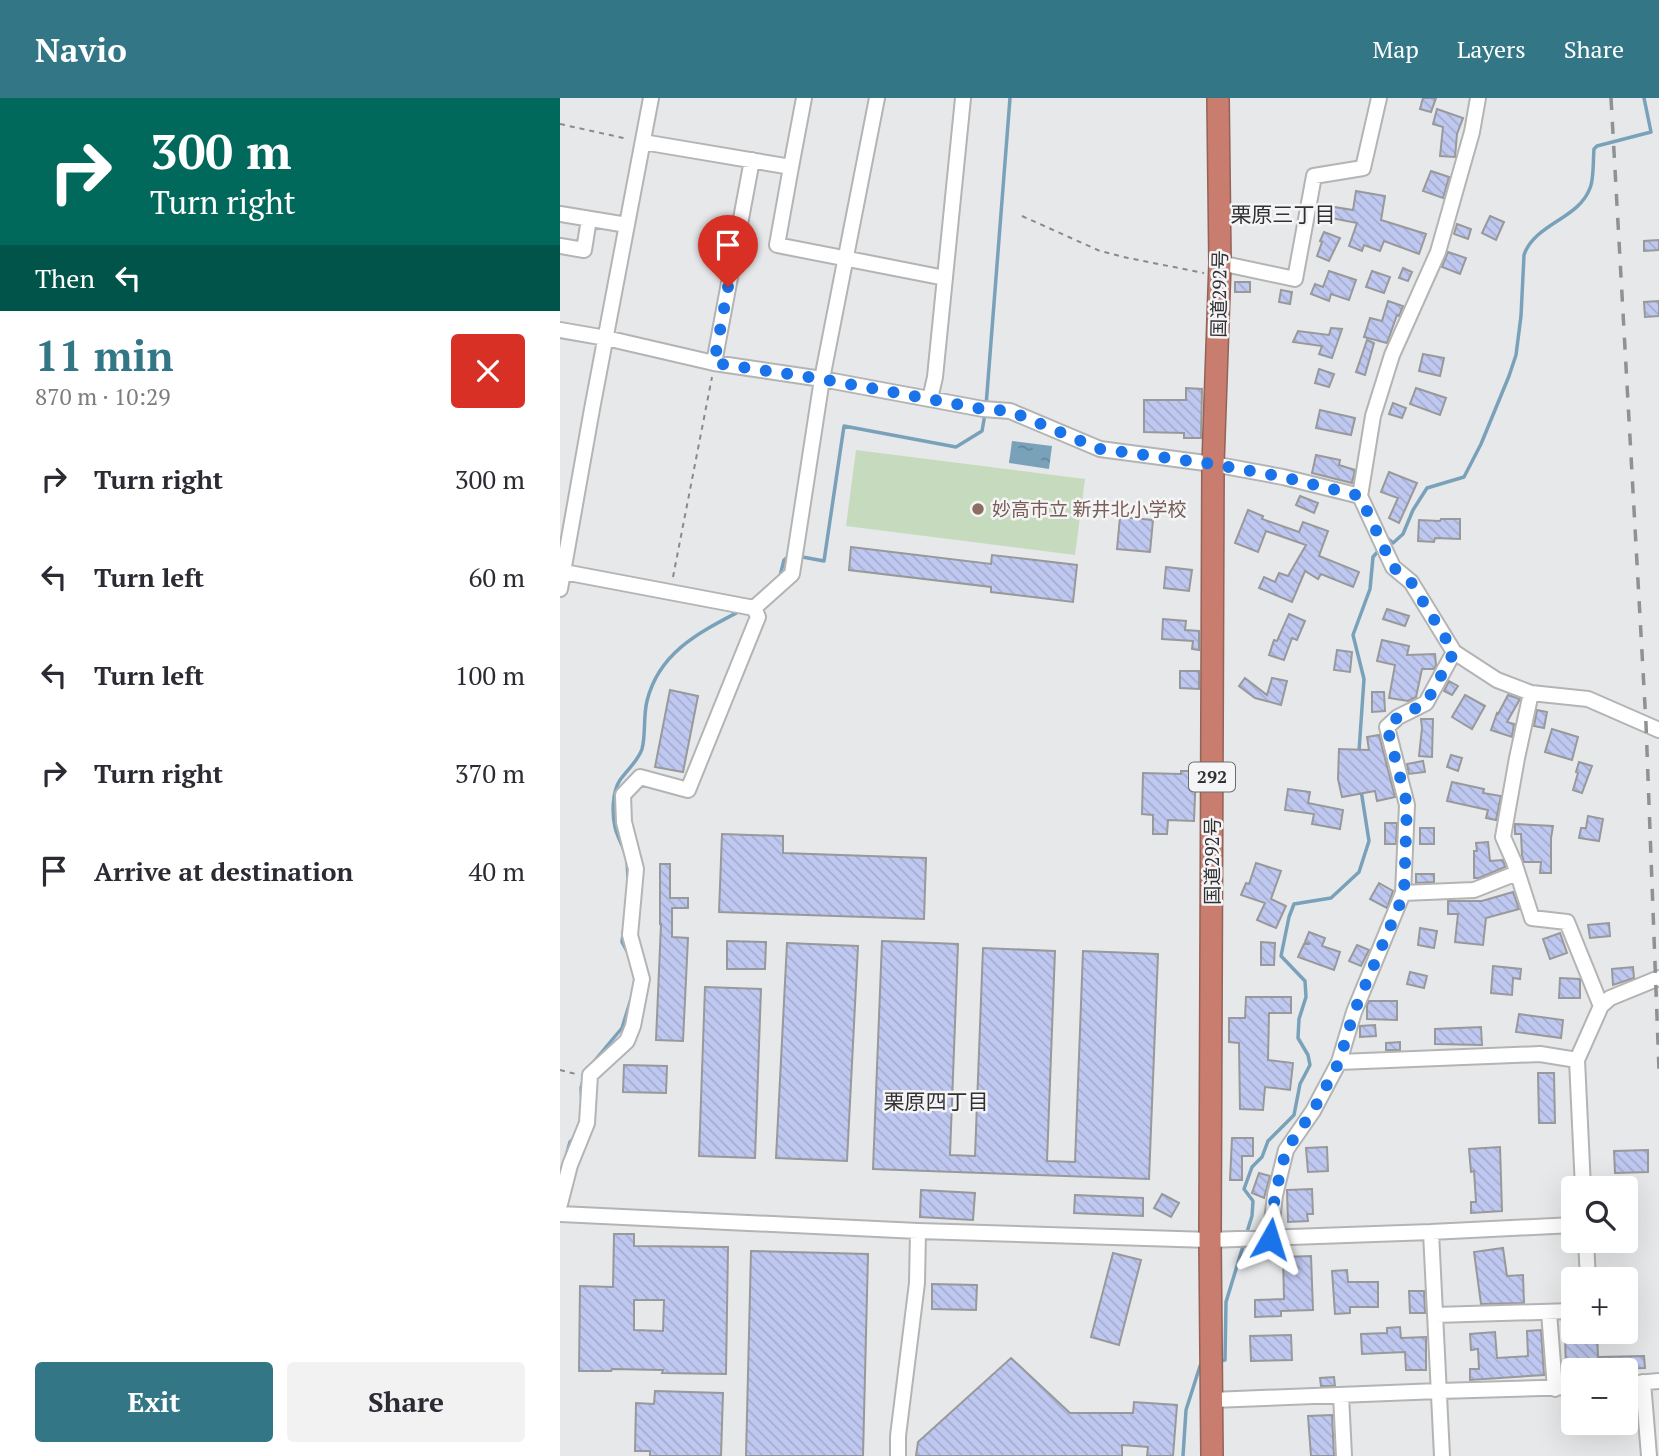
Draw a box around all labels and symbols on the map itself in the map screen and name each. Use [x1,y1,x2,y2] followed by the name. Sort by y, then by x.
[1231,200,1336,228] district label: 栗原三丁目
[698,215,758,287] pin
[1205,250,1232,338] street label: 国道292号
[992,496,1187,521] place label: 妙高市立 新井北小学校
[970,501,986,517] marker: 妙高市立 新井北小学校
[1189,762,1235,792] road number: 292
[1199,817,1224,905] street label: 国道292号
[884,1087,989,1115] district label: 栗原四丁目
[1233,1202,1307,1276] position arrow

